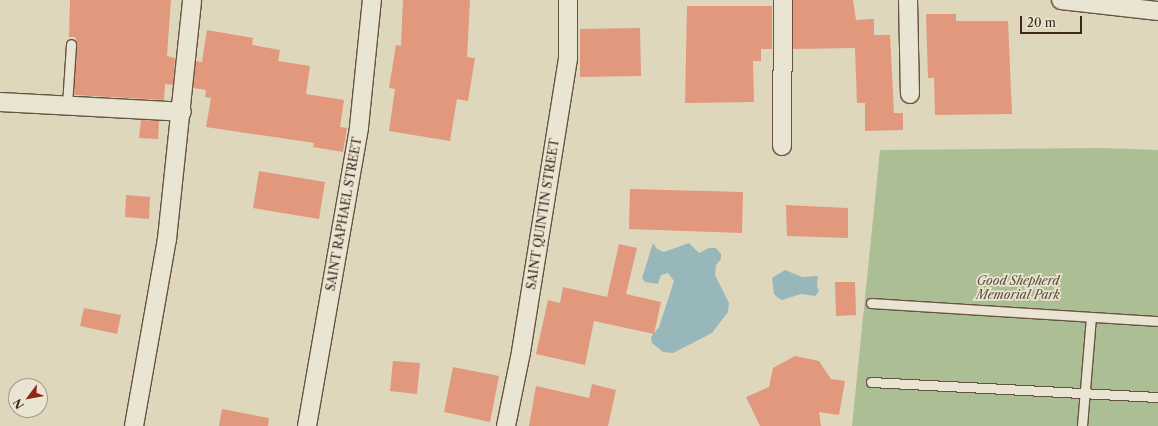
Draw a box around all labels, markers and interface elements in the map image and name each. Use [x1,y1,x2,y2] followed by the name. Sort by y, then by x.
[1022,8,1084,34] scale bar
[1027,15,1056,30] text: 20 m
[323,135,365,293] street label: SAINT RAPHAEL STREET
[524,137,562,291] street label: SAINT QUINTIN STREET
[976,274,1060,302] park label: Good Shepherd Memorial Park
[8,378,48,418] north arrow
[10,396,27,412] text: N

